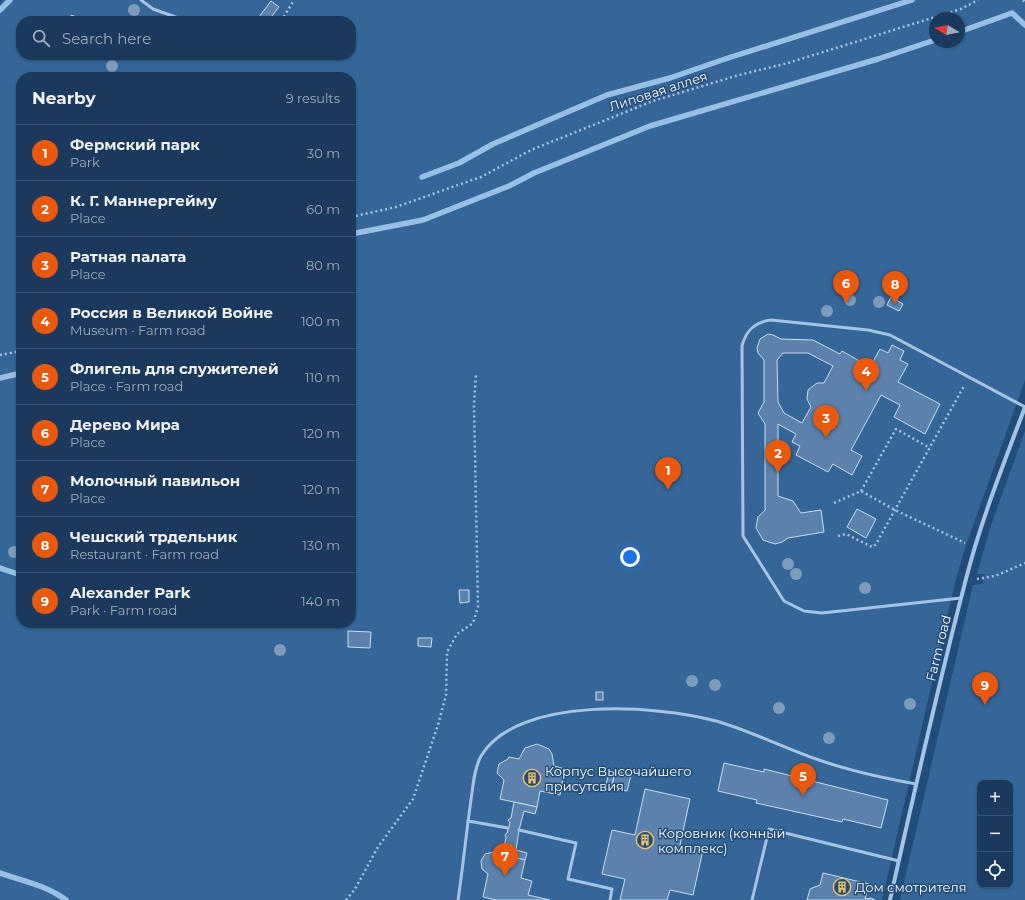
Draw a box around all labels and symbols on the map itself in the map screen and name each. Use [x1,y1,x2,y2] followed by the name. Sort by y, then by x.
[929,12,965,48] north arrow
[607,68,709,114] street label: Липовая аллея
[833,270,859,303] pin: 6
[882,271,908,304] pin: 8
[853,358,879,391] pin: 4
[813,405,839,438] pin: 3
[765,440,791,473] pin: 2
[655,457,681,490] pin: 1
[620,547,640,567] your location
[922,613,954,683] street label: Farm road
[972,672,998,705] pin: 9
[545,763,691,794] place label: Корпус Высочайшего присутсвия
[790,763,816,796] pin: 5
[522,768,542,788] building icon: Корпус Высочайшего присутсвия
[658,825,785,856] place label: Коровник (конный комплекс)
[635,830,655,850] building icon: Коровник (конный комплекс)
[492,843,518,876] pin: 7
[832,877,852,897] building icon: Дом смотрителя
[855,879,967,895] place label: Дом смотрителя

